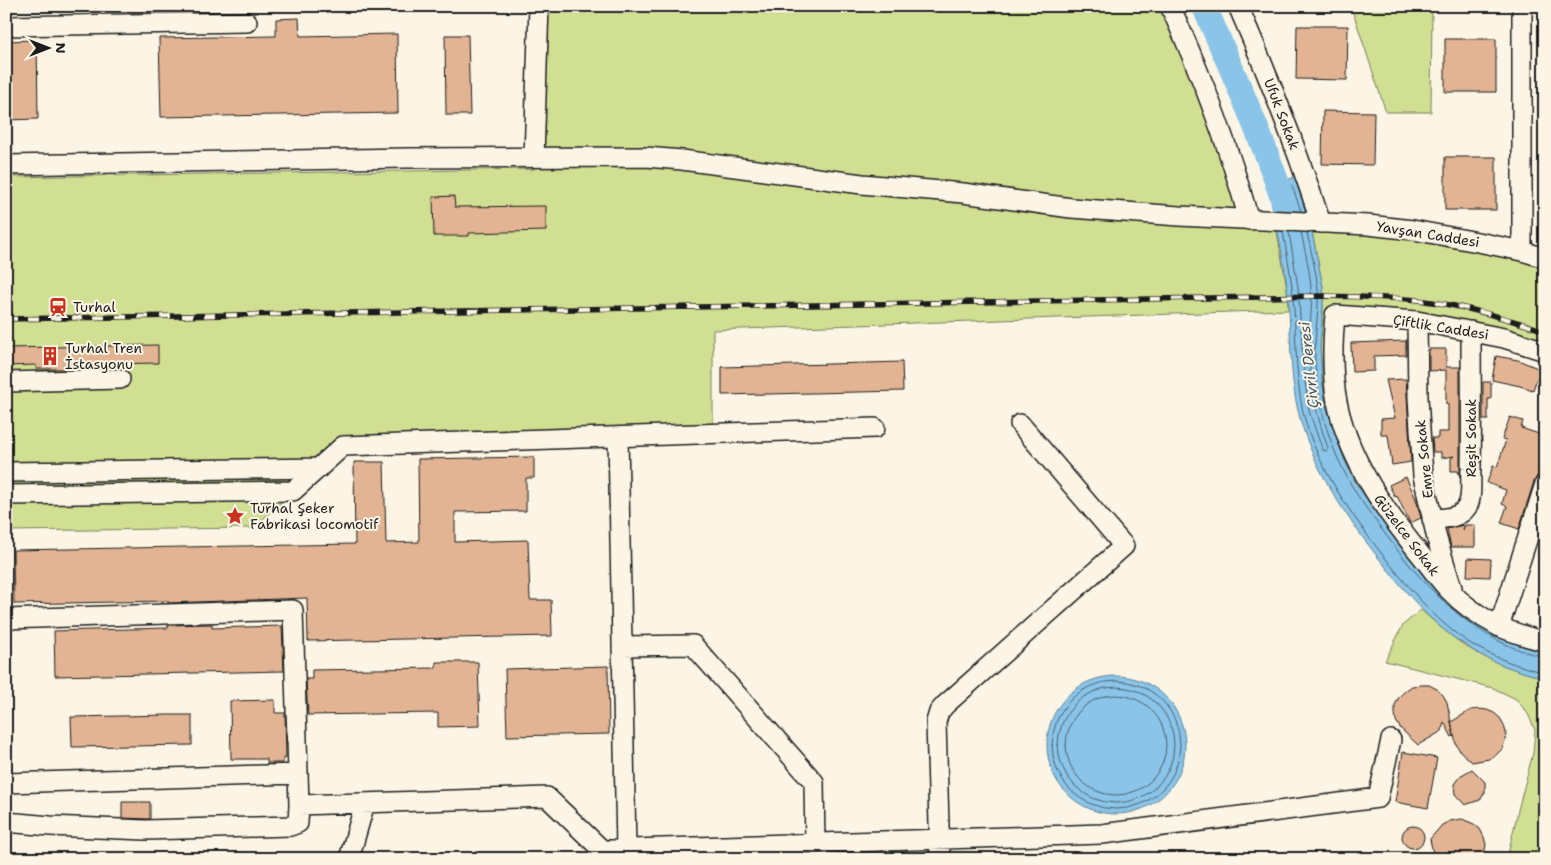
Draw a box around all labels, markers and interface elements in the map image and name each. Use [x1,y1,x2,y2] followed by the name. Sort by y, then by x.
[22,22,72,72] north arrow
[52,42,70,54] text: N
[1260,76,1304,152] street label: Ufuk Sokak
[1375,217,1481,251] street label: Yavşan Caddesi
[47,296,69,318] station icon: Turhal
[73,298,116,316] place label: Turhal
[1392,311,1490,343] street label: Çiftlik Caddesi
[1294,320,1323,409] water label: Çivril Deresi
[65,339,142,373] place label: Turhal Tren İstasyonu
[39,345,61,367] building icon: Turhal Tren İstasyonu
[1462,399,1480,477] street label: Reşit Sokak
[1411,419,1437,499] street label: Emre Sokak
[1370,490,1444,580] street label: Güzelce Sokak
[250,499,379,533] place label: Turhal Şeker Fabrikasi locomotif
[224,505,246,527] place icon: Turhal Şeker Fabrikasi locomotif

